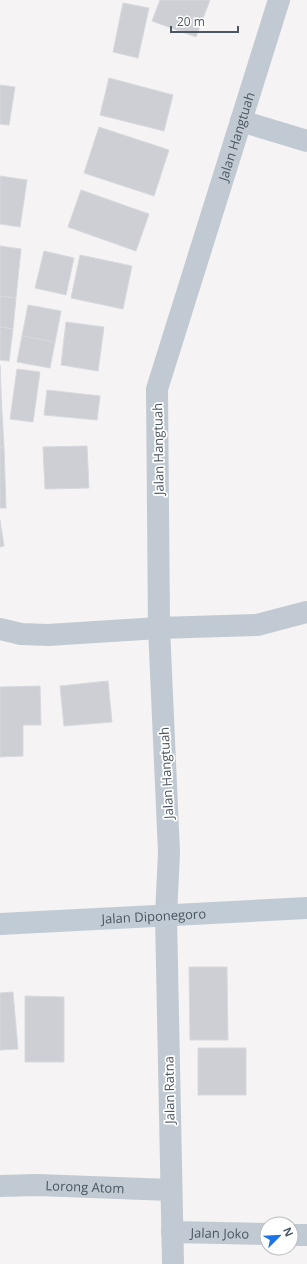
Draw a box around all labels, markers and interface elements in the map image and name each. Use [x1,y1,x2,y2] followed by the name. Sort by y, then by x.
[171,8,238,34] scale bar
[177,13,205,30] text: 20 m
[213,90,259,185] street label: Jalan Hangtuah
[148,403,168,497] street label: Jalan Hangtuah
[155,726,178,822] street label: Jalan Hangtuah
[99,904,207,928] street label: Jalan Diponegoro
[159,1056,179,1126] street label: Jalan Ratna
[45,1176,125,1197] street label: Lorong Atom
[259,1216,299,1256] north arrow
[188,1223,250,1243] street label: Jalan Joko
[280,1225,297,1239] text: N

